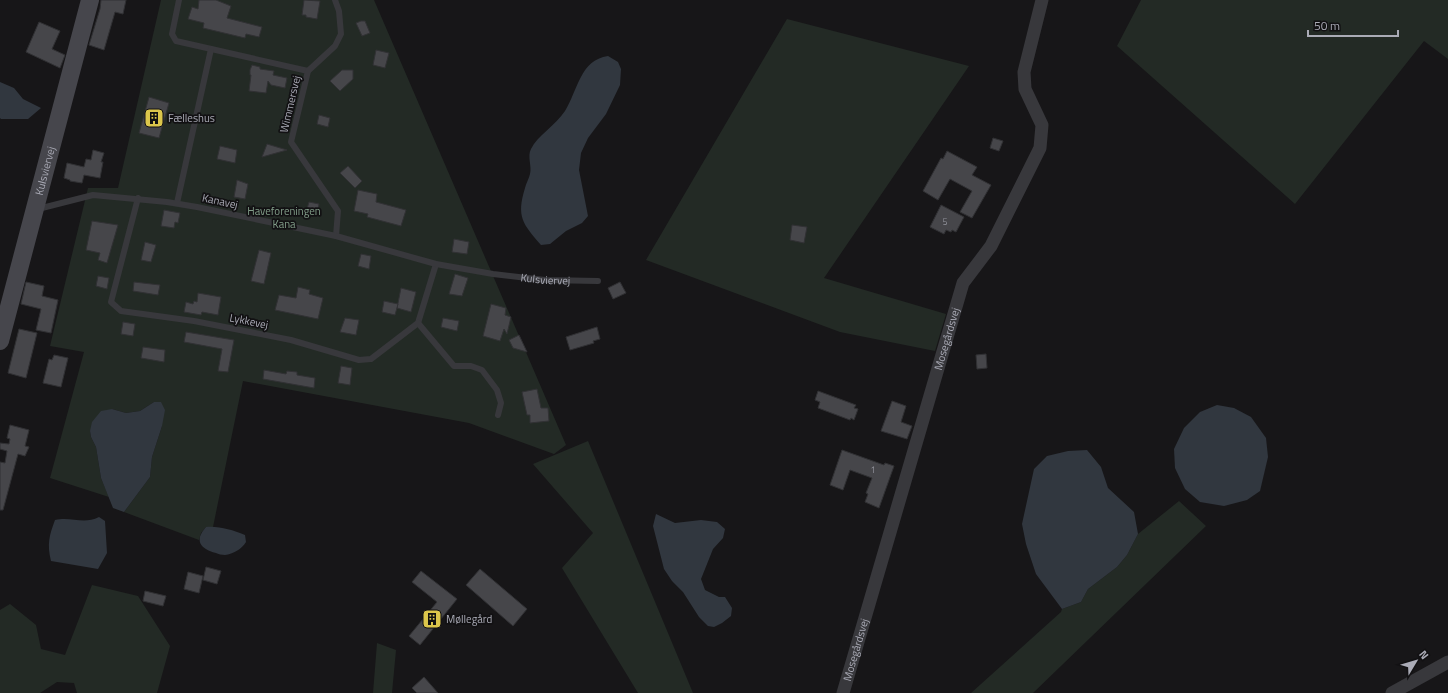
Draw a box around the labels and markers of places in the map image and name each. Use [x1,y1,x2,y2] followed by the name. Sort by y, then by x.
[143,107,165,129] building icon: Fælleshus
[168,110,215,126] place label: Fælleshus
[421,608,443,630] building icon: Møllegård
[446,611,492,627] place label: Møllegård

